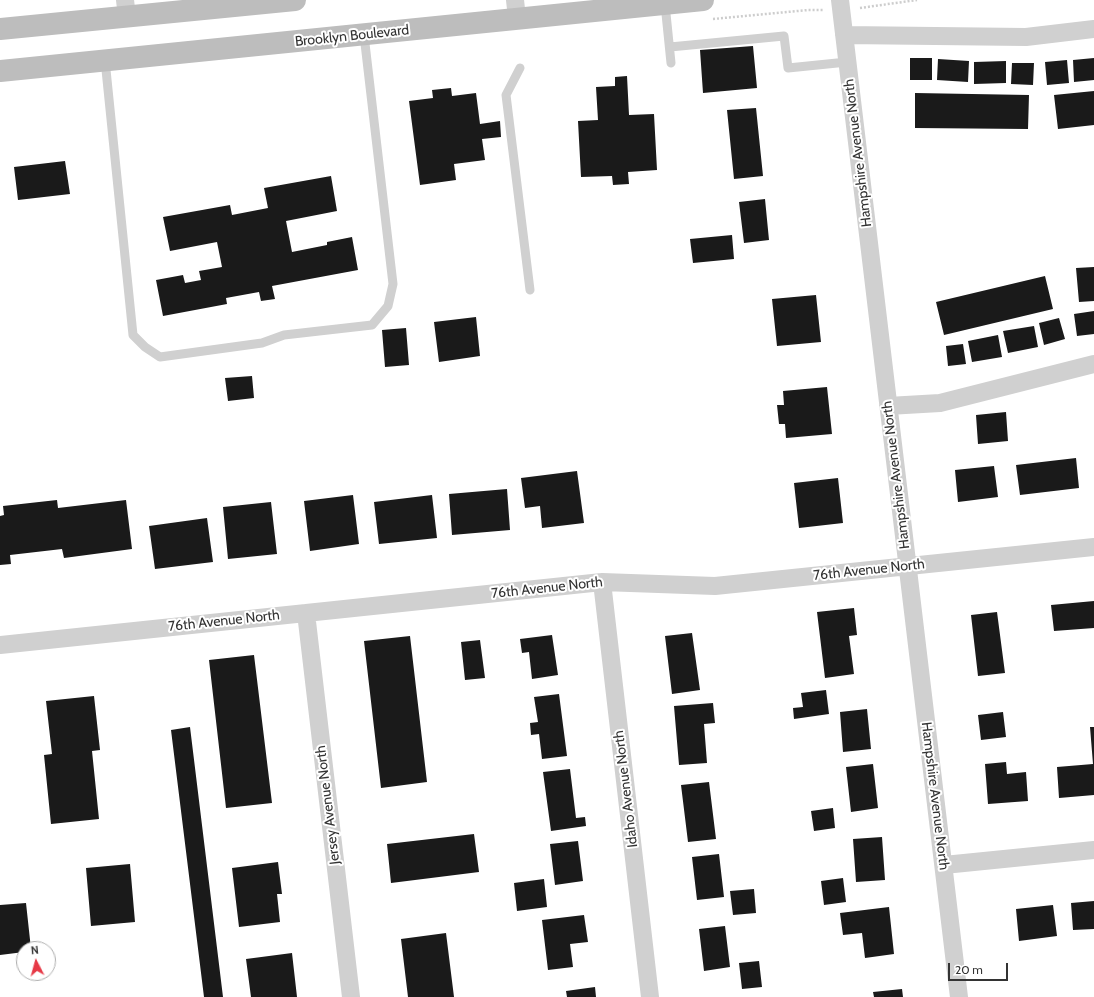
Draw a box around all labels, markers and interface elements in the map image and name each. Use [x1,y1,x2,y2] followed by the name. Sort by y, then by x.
[294,22,410,50] street label: Brooklyn Boulevard
[841,78,875,228] street label: Hampshire Avenue North
[879,400,913,550] street label: Hampshire Avenue North
[813,556,925,584] street label: 76th Avenue North
[491,574,603,602] street label: 76th Avenue North
[168,607,280,635] street label: 76th Avenue North
[918,721,952,871] street label: Hampshire Avenue North
[610,729,642,849] street label: Idaho Avenue North
[312,745,344,865] street label: Jersey Avenue North
[16,941,56,981] north arrow
[30,943,39,957] text: N
[950,955,1010,981] scale bar
[955,962,983,977] text: 20 m

